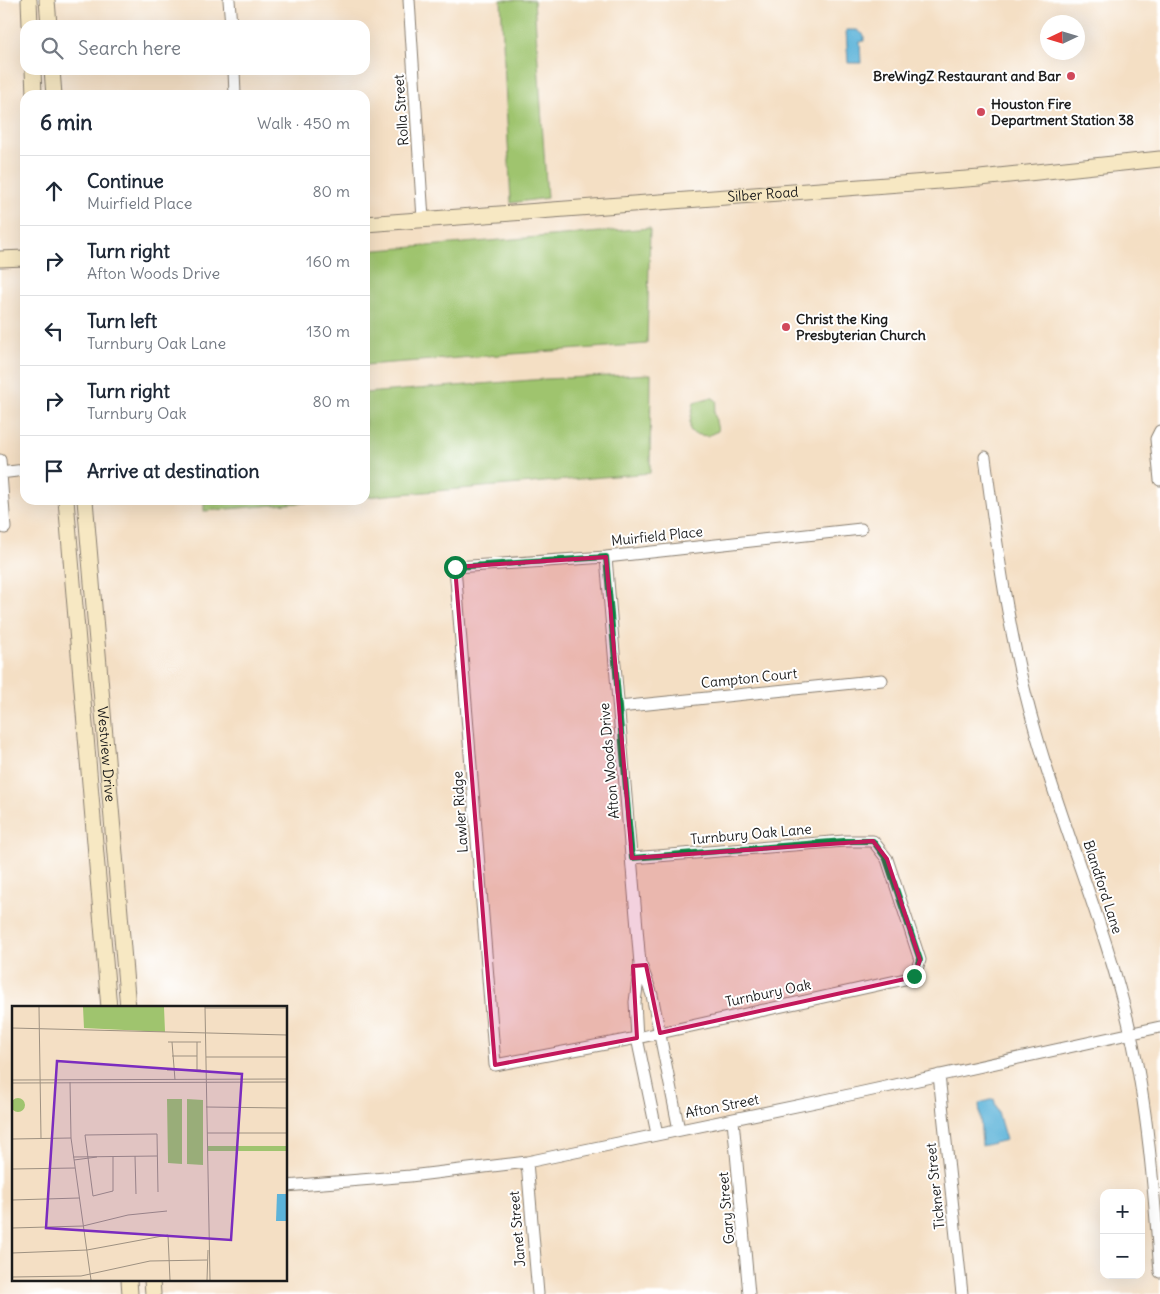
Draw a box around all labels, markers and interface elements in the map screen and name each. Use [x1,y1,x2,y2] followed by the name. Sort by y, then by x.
[1040,15,1085,60] north arrow
[20,20,370,75] search box
[38,34,66,62] icon: search
[78,36,181,60] text: Search here
[873,67,1061,85] place label: BreWingZ Restaurant and Bar
[1065,70,1077,82] marker: BreWingZ Restaurant and Bar
[390,73,412,146] street label: Rolla Street
[991,95,1134,129] place label: Houston Fire Department Station 38
[975,106,987,118] marker: Houston Fire Department Station 38
[40,109,92,136] text: 6 min
[257,113,350,133] text: Walk · 450 m
[87,169,164,193] text: Continue
[40,177,68,205] icon: ahead
[312,181,350,201] text: 80 m
[727,183,799,206] street label: Silber Road
[87,193,192,213] text: Muirfield Place
[87,239,170,263] text: Turn right
[40,247,68,275] icon: right
[306,251,350,271] text: 160 m
[87,263,220,283] text: Afton Woods Drive
[87,309,157,333] text: Turn left
[796,310,926,344] place label: Christ the King Presbyterian Church
[40,317,68,345] icon: left
[306,321,350,341] text: 130 m
[780,321,792,333] marker: Christ the King Presbyterian Church
[87,333,226,353] text: Turnbury Oak Lane
[87,379,170,403] text: Turn right
[40,387,68,415] icon: right
[312,391,350,411] text: 80 m
[87,403,187,423] text: Turnbury Oak
[40,457,68,485] icon: arrive
[87,459,260,483] text: Arrive at destination
[610,522,704,550] street label: Muirfield Place
[444,556,467,579] route start
[700,664,798,692] street label: Campton Court
[595,702,623,820] street label: Afton Woods Drive
[93,706,120,803] street label: Westview Drive
[448,771,472,853] street label: Lawler Ridge
[690,820,812,848] street label: Turnbury Oak Lane
[1079,838,1127,936] street label: Blandford Lane
[903,965,926,988] route end
[723,975,813,1011] street label: Turnbury Oak
[12,1006,288,1282] inset map
[684,1090,761,1122] street label: Afton Street
[921,1142,948,1230] street label: Tickner Street
[714,1171,738,1245] street label: Gary Street
[1100,1189,1145,1279] map controls
[1100,1189,1145,1234] button: +
[505,1190,529,1268] street label: Janet Street
[1100,1234,1145,1279] button: −

